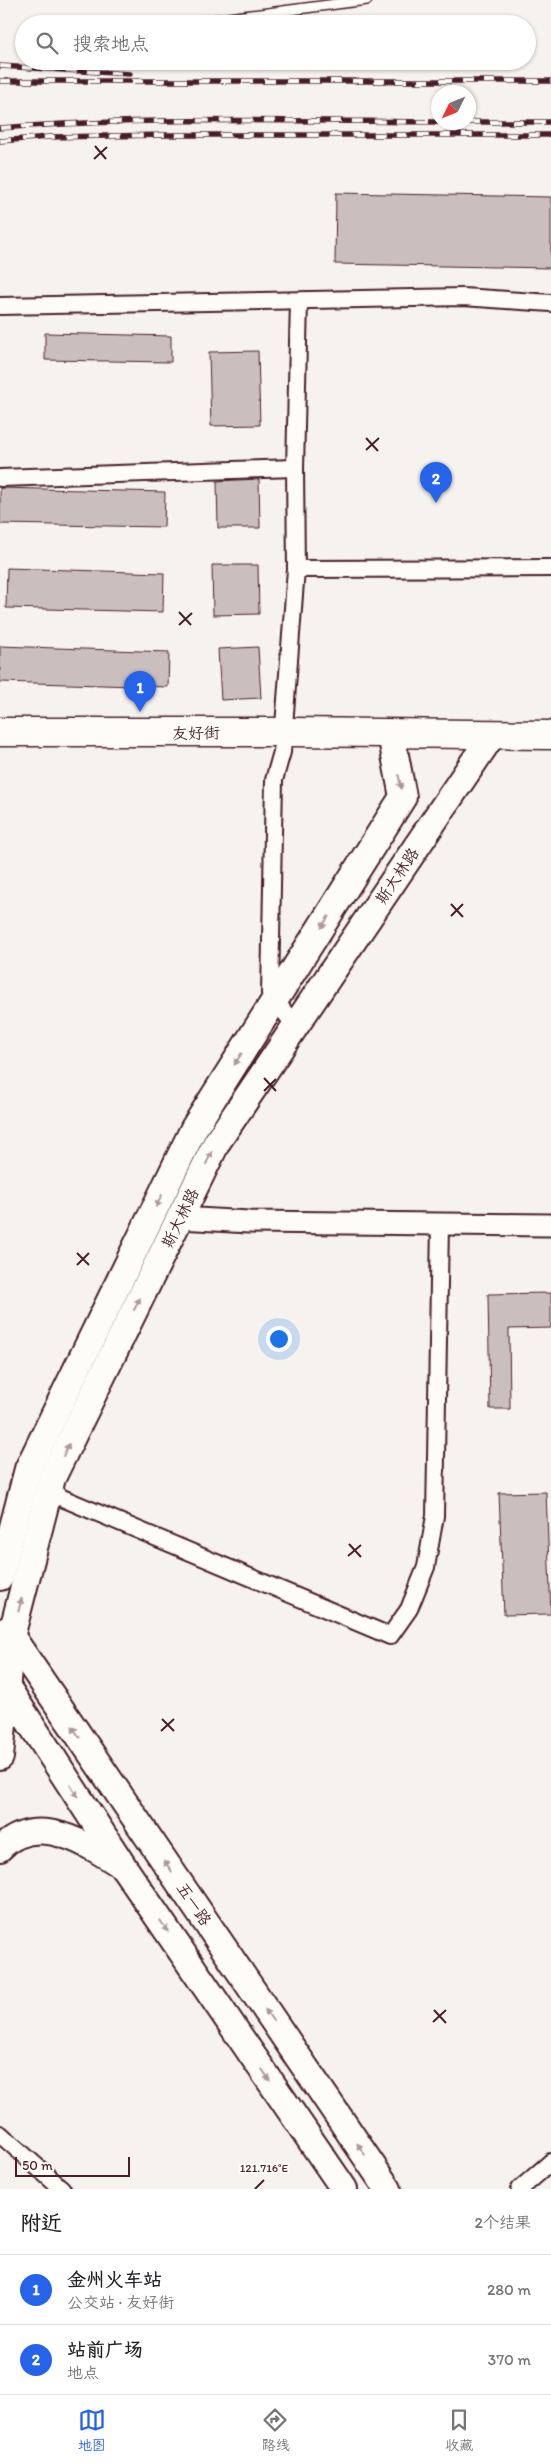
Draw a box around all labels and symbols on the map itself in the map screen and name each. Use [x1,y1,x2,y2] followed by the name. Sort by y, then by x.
[431,85,476,130] north arrow
[420,462,452,503] pin: 2
[124,671,156,712] pin: 1
[172,723,220,743] street label: 友好街
[397,775,405,791] one-way arrow
[371,844,423,908] street label: 斯大林路
[320,915,329,929] one-way arrow
[233,1053,243,1066] one-way arrow
[205,1151,213,1165] one-way arrow
[157,1185,203,1251] street label: 斯大林路
[155,1194,163,1208] one-way arrow
[134,1297,142,1311] one-way arrow
[266,1326,292,1352] your location
[62,1443,70,1457] one-way arrow
[16,1598,24,1613] one-way arrow
[71,1725,81,1739] one-way arrow
[69,1784,79,1797] one-way arrow
[163,1859,173,1873] one-way arrow
[173,1879,215,1929] street label: 五一路
[159,1919,169,1933] one-way arrow
[264,2008,274,2021] one-way arrow
[261,2068,271,2082] one-way arrow
[356,2142,366,2156] one-way arrow
[15,2154,130,2177] scale bar
[240,2161,289,2175] text: 121.716°E

